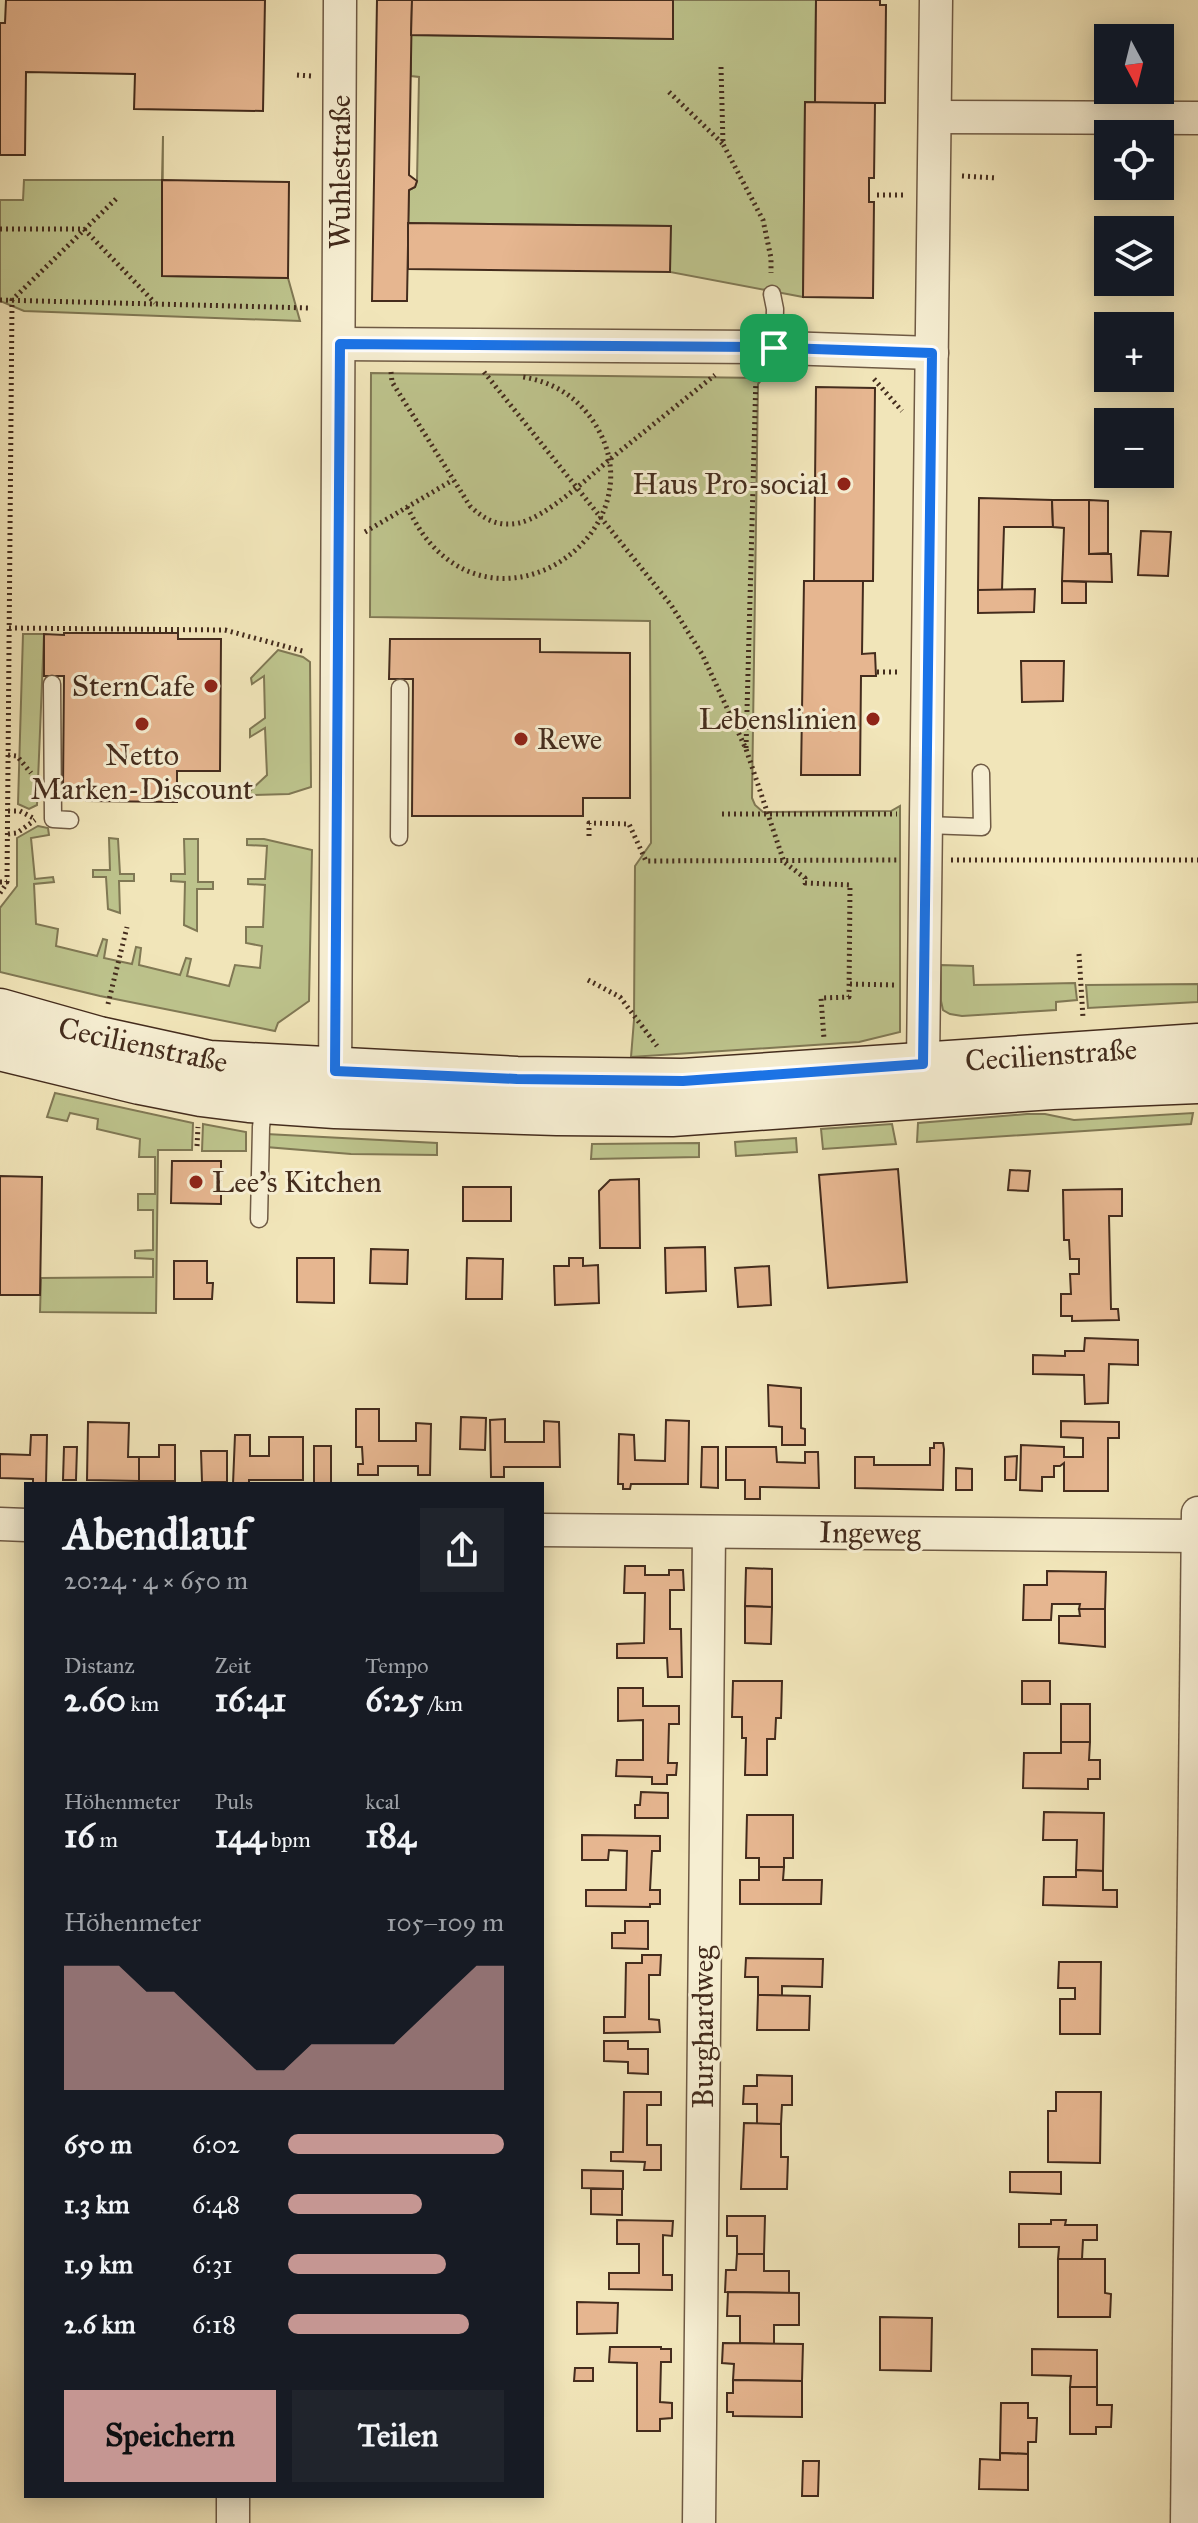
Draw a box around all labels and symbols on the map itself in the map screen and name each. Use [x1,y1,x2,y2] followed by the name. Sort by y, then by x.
[1094,24,1174,104] north arrow
[322,95,358,249] street label: Wuhlestraße
[740,314,808,382] pin
[632,466,829,502] place label: Haus Pro-social
[835,475,853,493] marker: Haus Pro-social
[72,668,195,704] place label: SternCafe
[202,677,220,695] marker: SternCafe
[699,701,857,737] place label: Lebenslinien
[864,710,882,728] marker: Lebenslinien
[133,715,151,733] marker: Netto Marken-Discount
[537,721,602,757] place label: Rewe
[512,730,530,748] marker: Rewe
[31,737,254,807] place label: Netto Marken-Discount
[55,1009,231,1081] street label: Cecilienstraße
[964,1031,1138,1079] street label: Cecilienstraße
[212,1164,382,1200] place label: Lee's Kitchen
[187,1173,205,1191] marker: Lee's Kitchen
[819,1514,922,1552] street label: Ingeweg
[685,1945,721,2108] street label: Burghardweg

